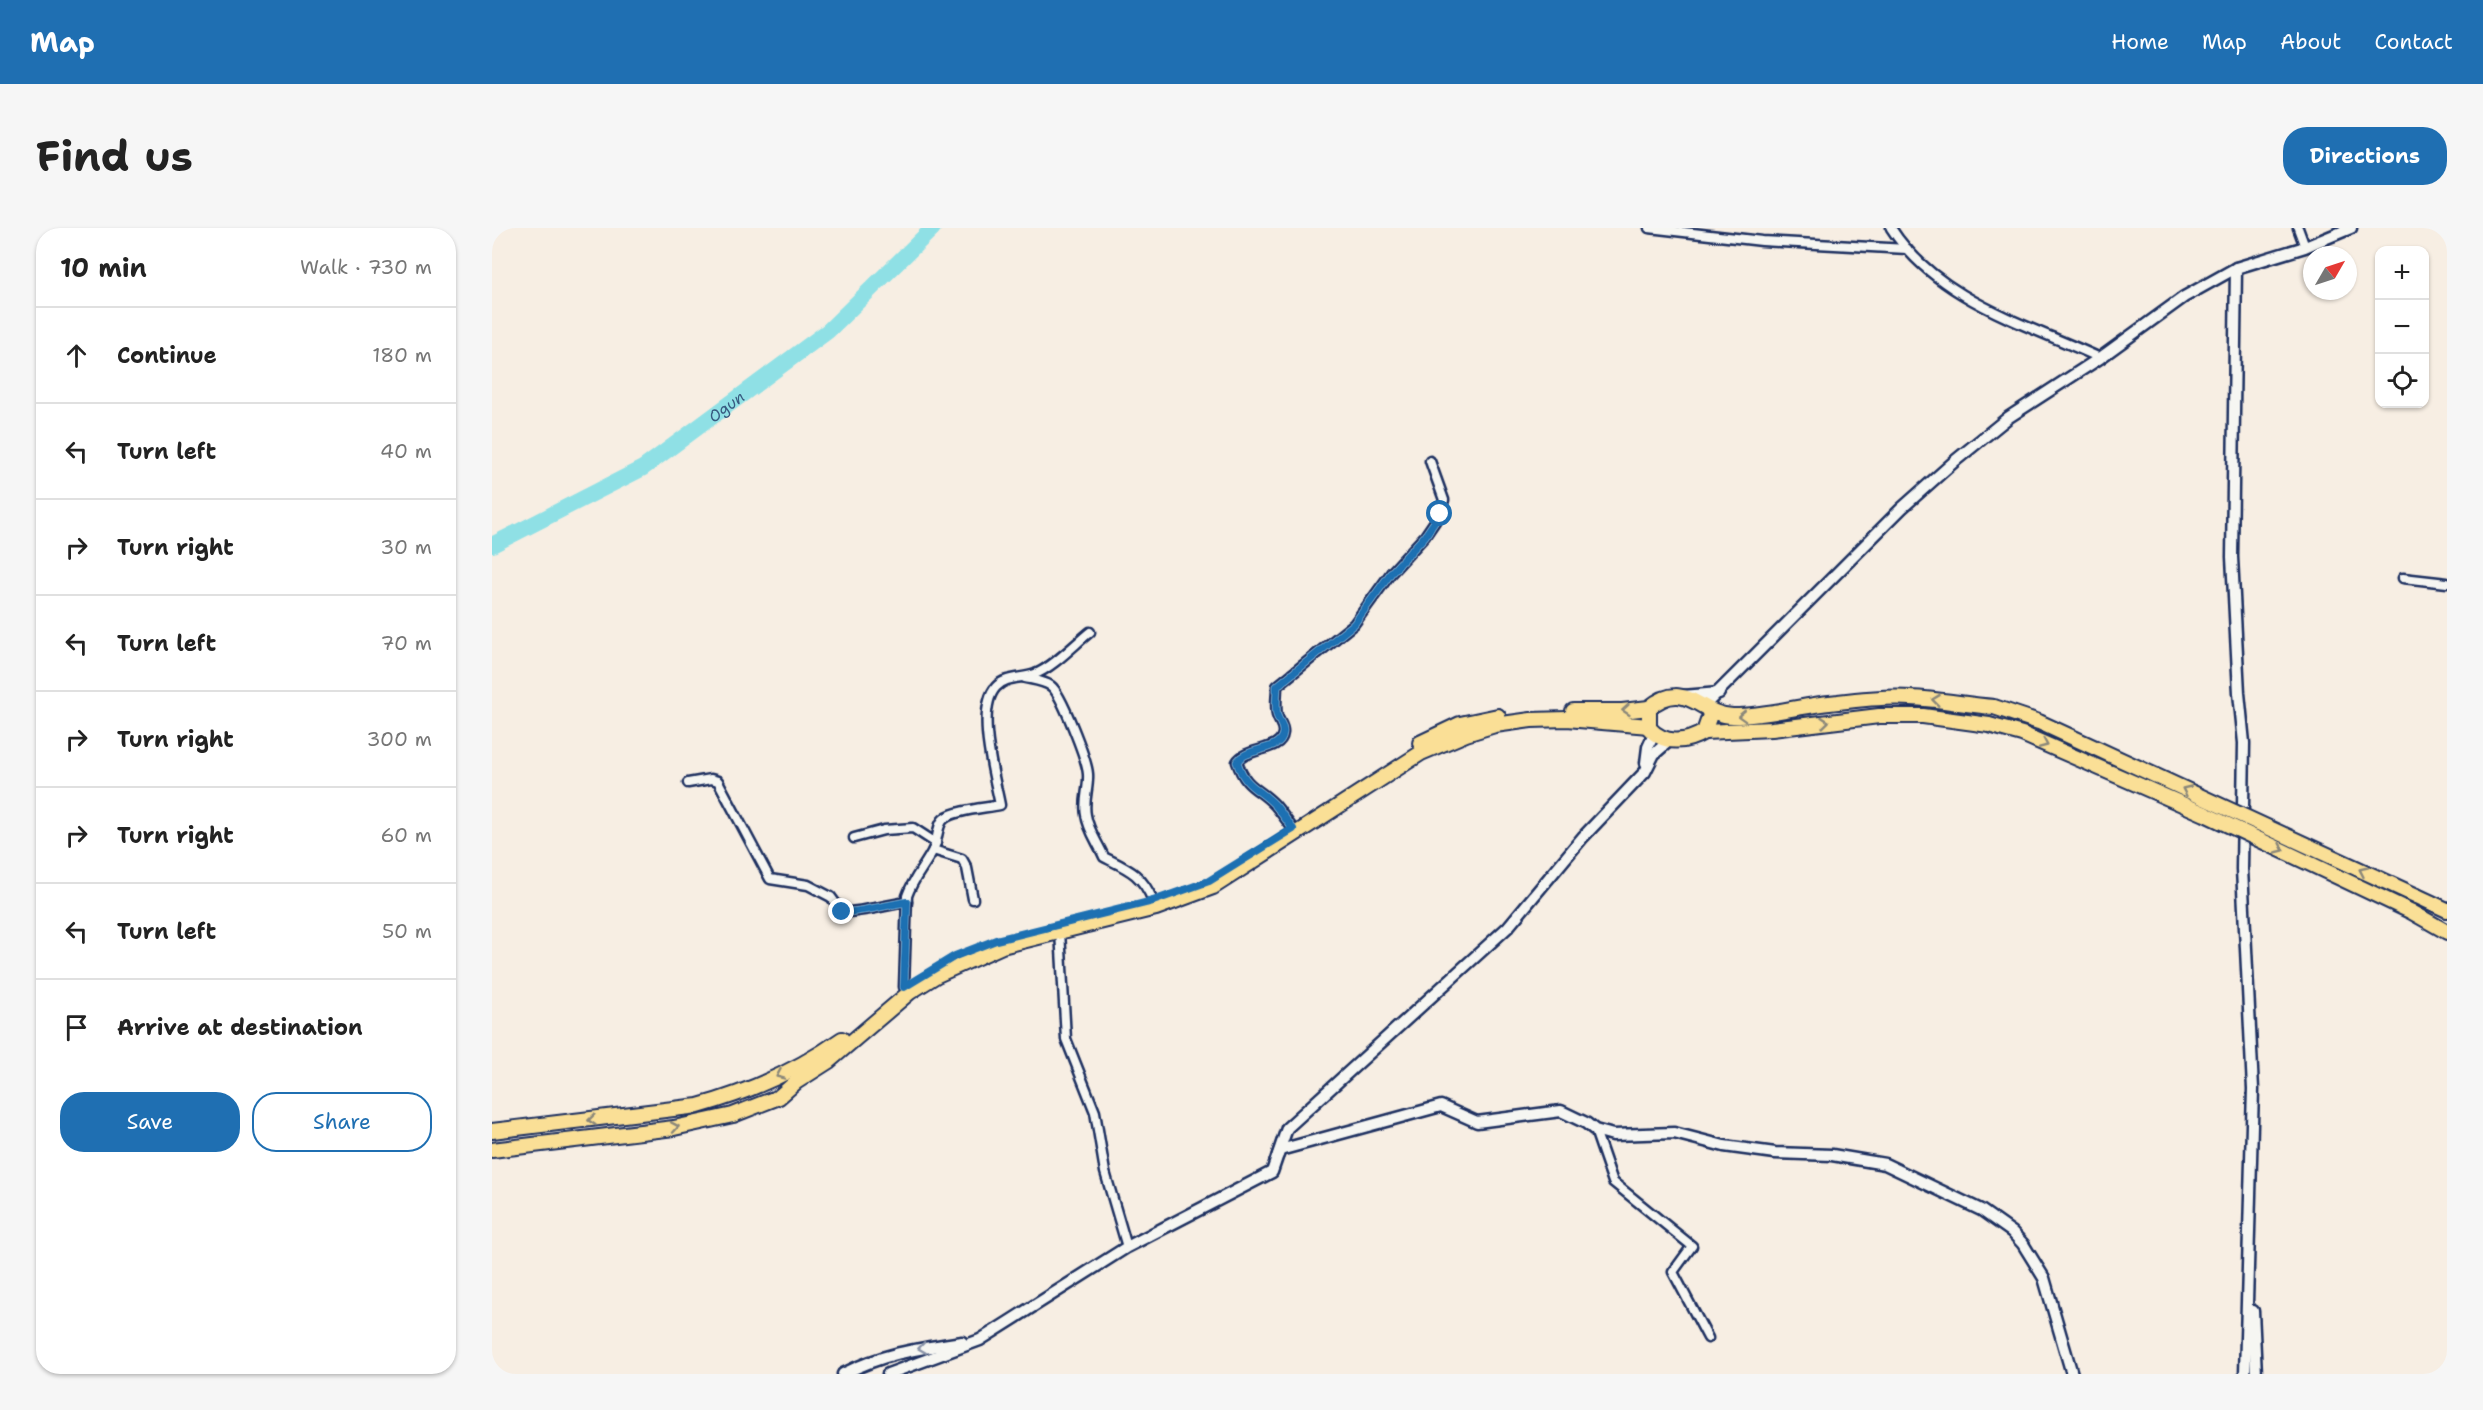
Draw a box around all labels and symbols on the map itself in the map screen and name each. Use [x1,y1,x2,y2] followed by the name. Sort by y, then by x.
[2303,246,2357,300] north arrow
[704,386,749,427] water label: Ogun
[1426,500,1452,526] route start
[1931,695,1940,707] one-way arrow
[1622,703,1631,716] one-way arrow
[1738,710,1747,722] one-way arrow
[1821,716,1830,729] one-way arrow
[2038,737,2049,749] one-way arrow
[2182,785,2193,797] one-way arrow
[2273,842,2284,854] one-way arrow
[2359,866,2370,878] one-way arrow
[828,898,854,924] route end
[775,1068,786,1080] one-way arrow
[587,1113,596,1125] one-way arrow
[670,1122,680,1134] one-way arrow
[917,1342,926,1354] one-way arrow

